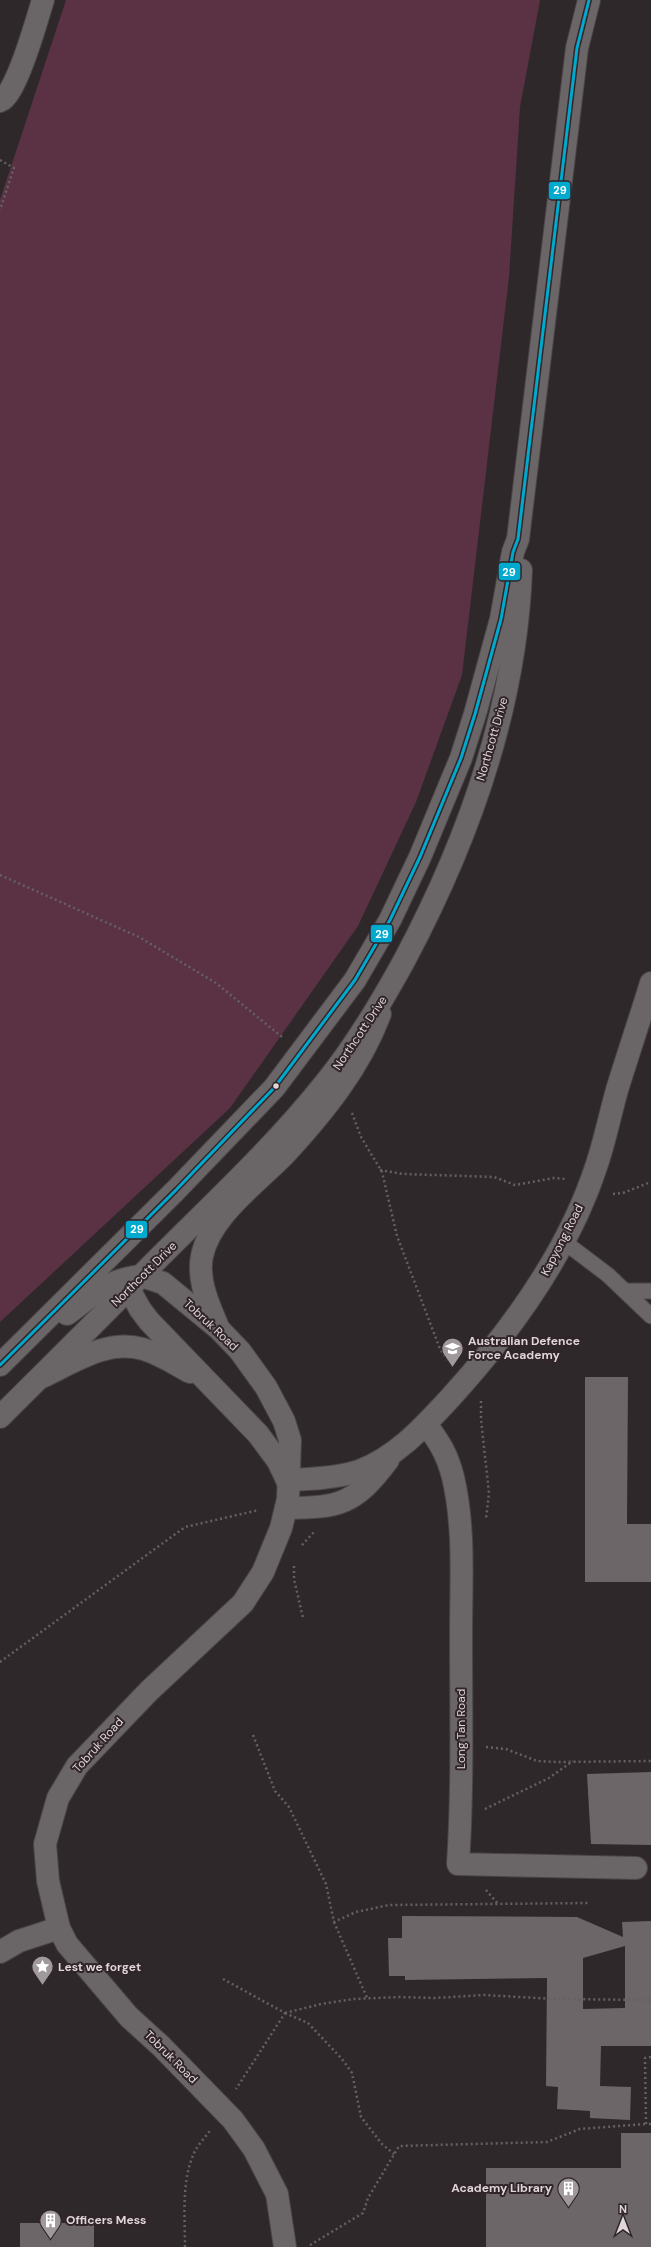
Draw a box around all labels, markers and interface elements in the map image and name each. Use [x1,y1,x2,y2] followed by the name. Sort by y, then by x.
[548,181,571,200] line badge: 29
[553,183,567,197] text: 29
[498,562,521,581] line badge: 29
[502,565,516,579] text: 29
[472,695,512,783] street label: Northcott Drive
[370,924,393,943] line badge: 29
[375,927,389,941] text: 29
[329,993,391,1073] street label: Northcott Drive
[271,1081,281,1091] unlabelled marker
[537,1202,587,1278] street label: Kapyong Road
[125,1220,148,1239] line badge: 29
[130,1222,144,1236] text: 29
[108,1238,180,1310] street label: Northcott Drive
[180,1296,242,1354] street label: Tobruk Road
[468,1333,580,1363] place label: Australian Defence Force Academy
[440,1335,466,1368] school or university icon: Australian Defence Force Academy
[453,1689,469,1769] street label: Long Tan Road
[69,1714,127,1776] street label: Tobruk Road
[30,1954,56,1987] place icon: Lest we forget
[58,1959,141,1975] place label: Lest we forget
[141,2027,201,2087] street label: Tobruk Road
[555,2175,581,2208] building icon: Academy Library
[451,2180,553,2196] place label: Academy Library
[603,2199,643,2239] north arrow
[619,2202,627,2216] text: N
[37,2207,63,2240] building icon: Officers Mess
[66,2212,146,2228] place label: Officers Mess

